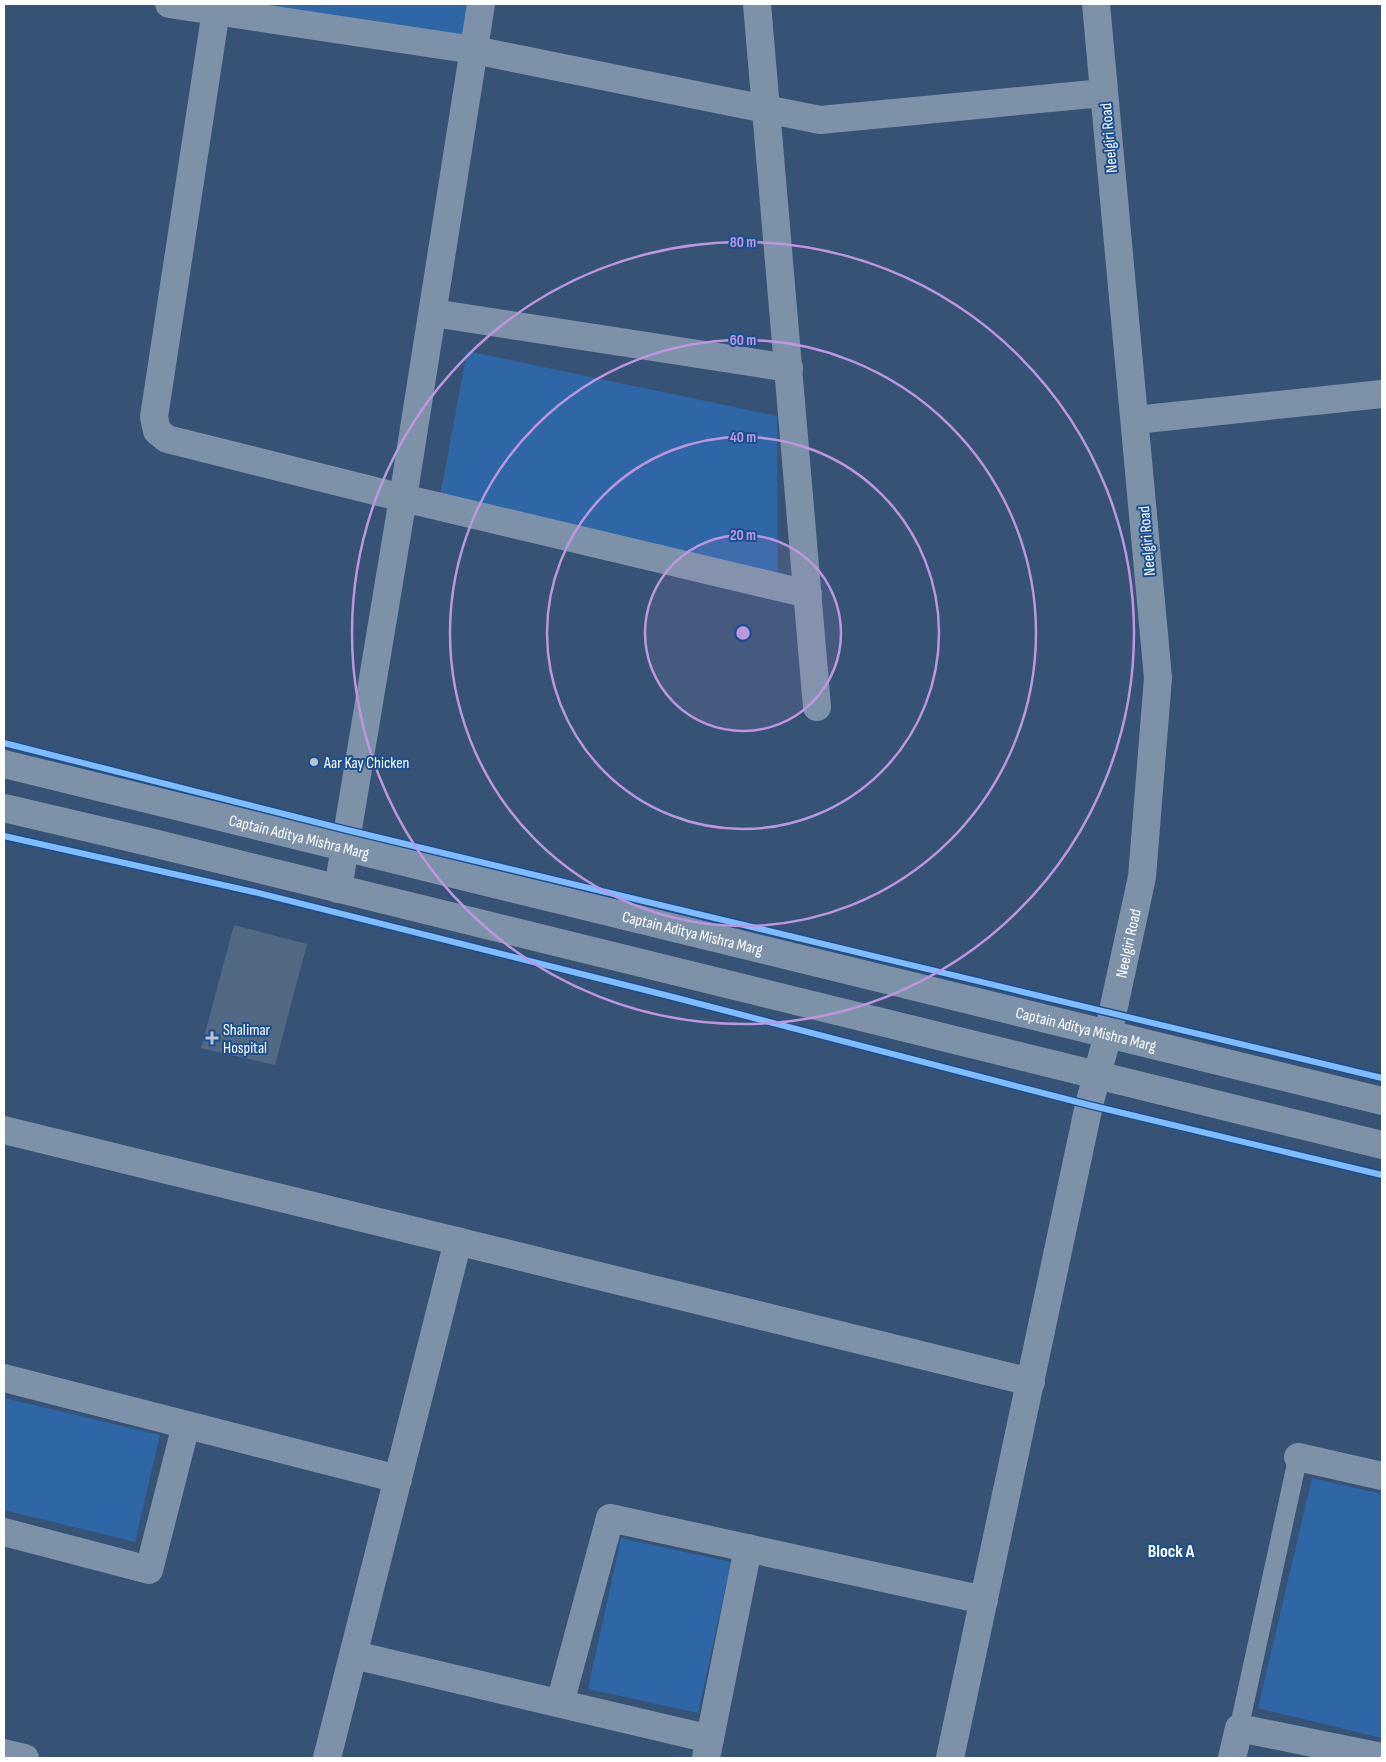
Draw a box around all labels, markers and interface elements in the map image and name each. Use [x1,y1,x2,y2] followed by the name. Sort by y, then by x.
[1097,102,1122,174] street label: Neelgiri Road
[730,233,756,252] text: 80 m
[730,331,756,350] text: 60 m
[730,428,756,447] text: 40 m
[1135,505,1160,577] street label: Neelgiri Road
[730,526,756,545] text: 20 m
[734,624,752,642] centre of rings
[323,754,409,773] place label: Aar Kay Chicken
[308,756,320,768] marker: Aar Kay Chicken
[227,811,371,864] street label: Captain Aditya Mishra Marg
[1112,907,1146,980] street label: Neelgiri Road
[620,908,765,960] street label: Captain Aditya Mishra Marg
[1014,1004,1158,1056] street label: Captain Aditya Mishra Marg
[223,1021,271,1058] place label: Shalimar Hospital
[205,1031,219,1045] marker: Shalimar Hospital
[1148,1541,1195,1562] district label: Block A

